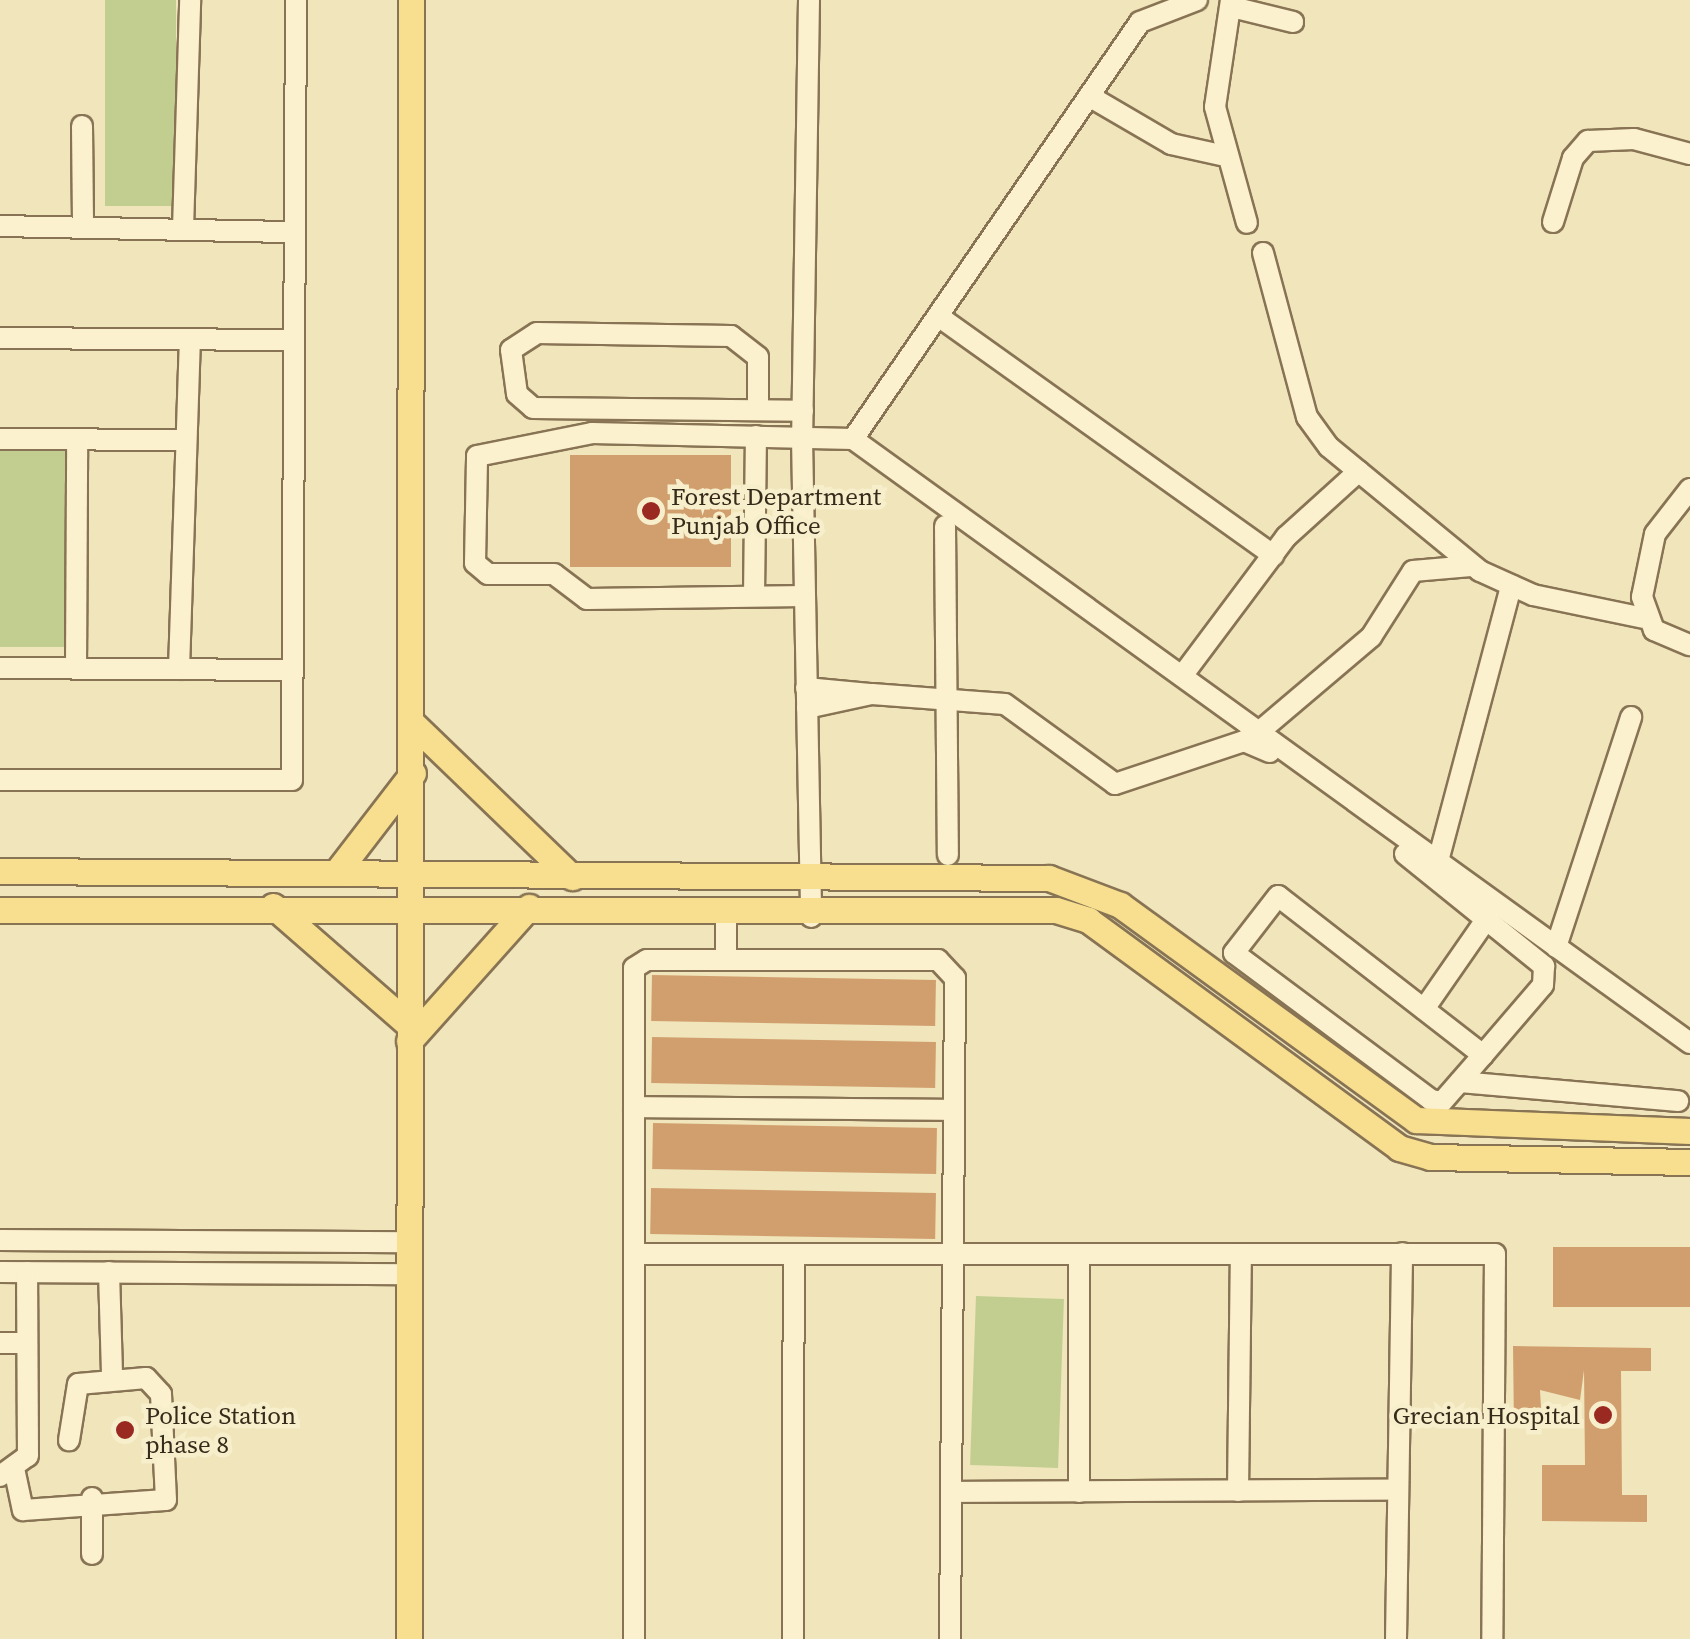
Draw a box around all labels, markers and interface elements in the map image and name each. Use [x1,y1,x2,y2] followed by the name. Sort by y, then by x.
[671,482,881,541] place label: Forest Department Punjab Office
[640,500,662,522] marker: Forest Department Punjab Office
[1393,1400,1580,1430] place label: Grecian Hospital
[145,1401,296,1460] place label: Police Station phase 8
[1590,1402,1616,1428] marker: Grecian Hospital
[114,1419,136,1441] marker: Police Station phase 8

